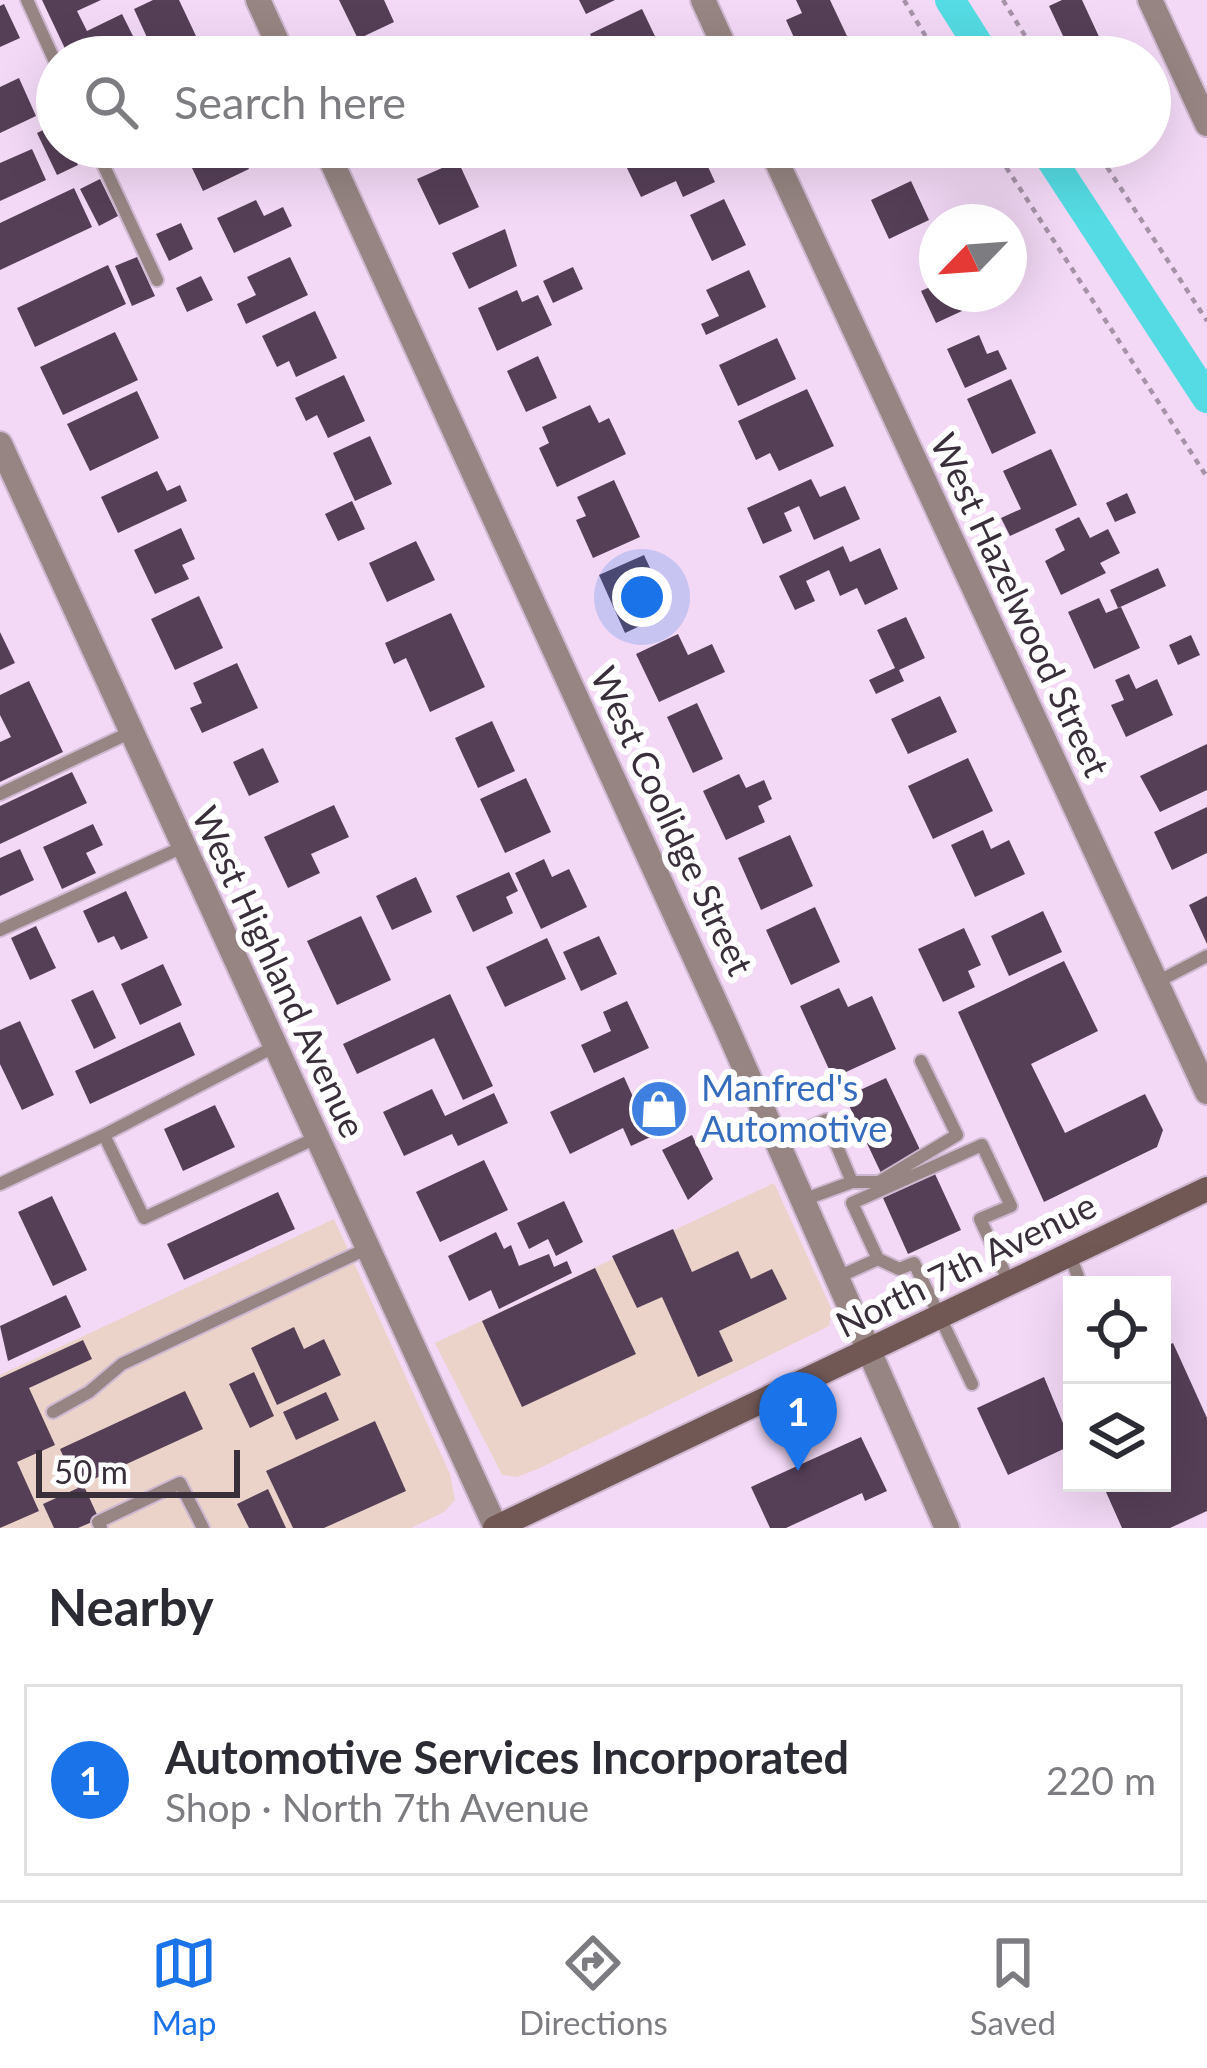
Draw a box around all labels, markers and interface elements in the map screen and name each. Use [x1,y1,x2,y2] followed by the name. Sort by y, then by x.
[36,36,1171,168] search box
[78,69,144,135] icon: search
[174,75,406,129] text: Search here
[919,204,1027,312] north arrow
[922,426,1120,783] street label: West Hazelwood Street
[612,567,672,627] your location
[582,659,764,982] street label: West Coolidge Street
[184,799,376,1144] street label: West Highland Avenue
[701,1065,887,1150] place label: Manfred's Automotive
[628,1078,690,1140] shop icon: Manfred's Automotive
[828,1182,1103,1346] street label: North 7th Avenue
[1063,1276,1171,1492] map controls
[1063,1276,1171,1384] button: locate
[759,1372,837,1471] pin: 1
[1063,1384,1171,1492] button: layers
[36,1444,240,1497] scale bar
[54,1451,128,1491] text: 50 m
[48,1576,214,1637] text: Nearby
[165,1730,849,1784] text: Automotive Services Incorporated
[79,1757,101,1803] text: 1
[1046,1757,1156,1803] text: 220 m
[165,1784,589,1830] text: Shop · North 7th Avenue
[151,1930,217,2042] tab: Map
[519,1930,668,2042] tab: Directions
[970,1930,1056,2042] tab: Saved

